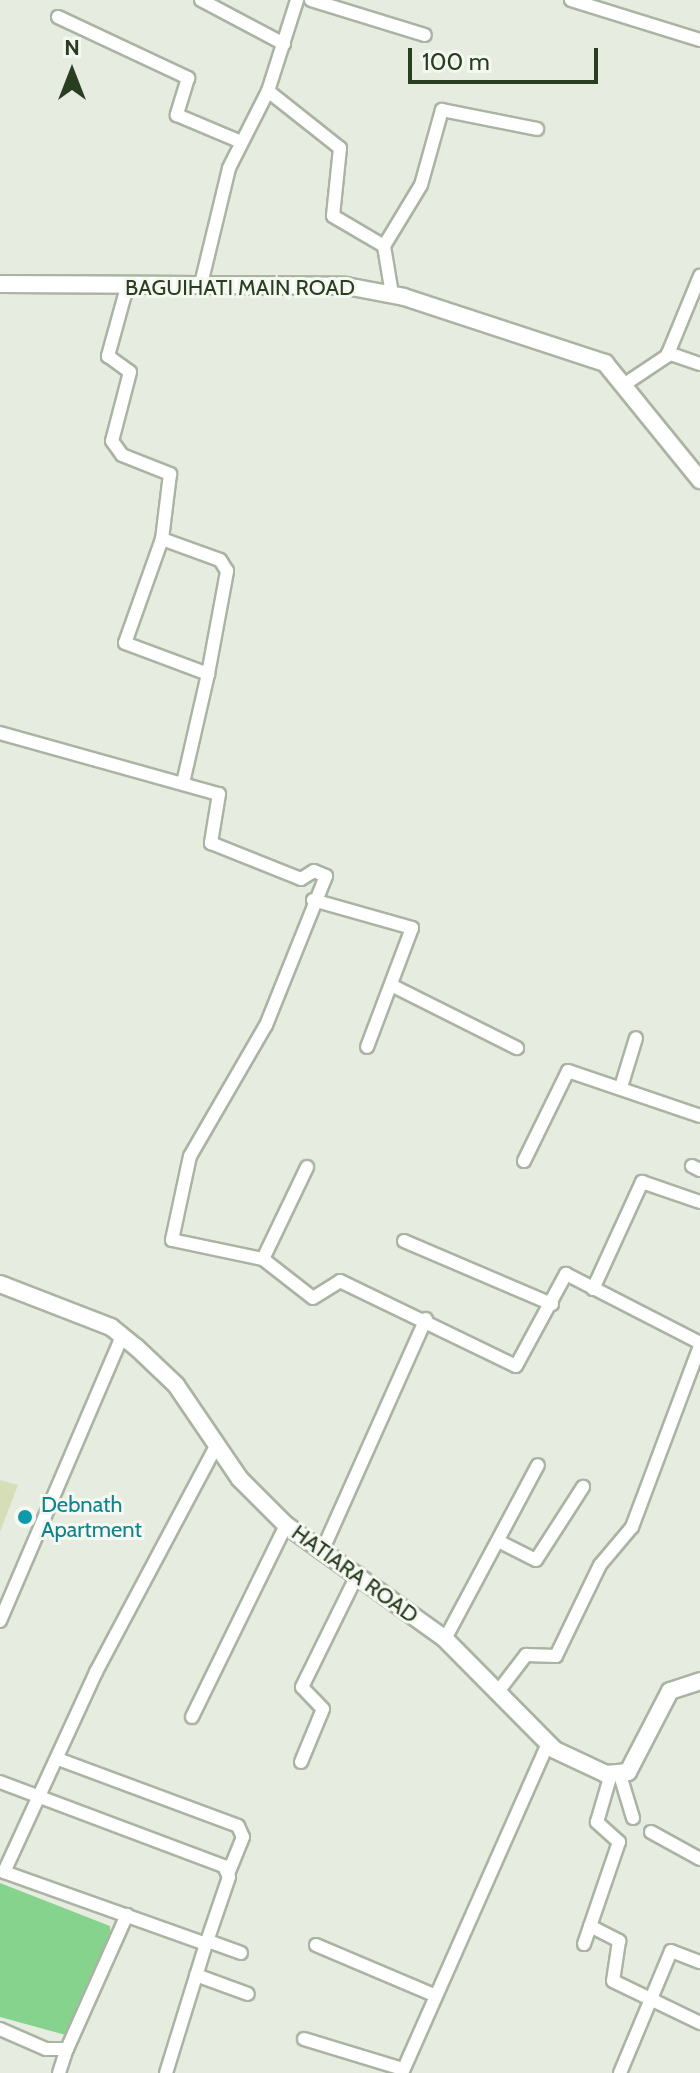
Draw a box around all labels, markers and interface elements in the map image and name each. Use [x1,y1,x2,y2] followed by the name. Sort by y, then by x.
[32,32,112,112] north arrow
[412,32,602,82] scale bar
[64,34,80,61] text: N
[422,47,490,76] text: 100 m
[125,275,355,301] street label: BAGUIHATI MAIN ROAD
[41,1491,142,1542] place label: Debnath Apartment
[16,1508,34,1526] marker: Debnath Apartment
[287,1519,423,1629] street label: HATIARA ROAD

